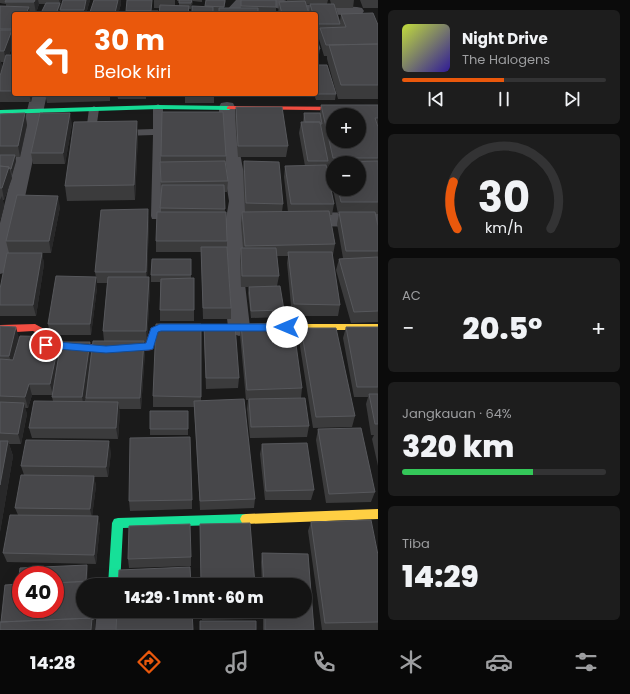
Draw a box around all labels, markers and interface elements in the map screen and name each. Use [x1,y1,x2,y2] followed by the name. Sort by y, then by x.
[94,21,165,60] text: 30 m
[28,28,80,80] icon: left
[462,28,548,49] text: Night Drive
[462,50,550,69] text: The Halogens
[94,59,171,84] text: Belok kiri
[425,88,447,110] icon: previous
[493,88,515,110] icon: pause
[561,88,583,110] icon: next
[326,108,366,196] map controls
[326,108,366,148] button: +
[326,156,366,196] button: −
[478,168,530,227] text: 30
[485,218,523,238] text: km/h
[402,286,421,305] text: AC
[266,306,308,348] position arrow
[463,307,542,350] text: 20.5°
[402,313,414,344] text: −
[591,313,606,344] text: +
[29,328,63,362] pin
[35,334,57,356] icon: arrive
[402,404,512,423] text: Jangkauan · 64%
[402,425,514,468] text: 320 km
[402,534,430,553] text: Tiba
[402,555,479,598] text: 14:29
[12,566,64,618] speed limit sign: 40
[124,587,264,608] text: 14:29 · 1 mnt · 60 m
[135,648,163,676] icon: directions
[223,648,251,676] icon: music
[310,648,338,676] icon: phone
[397,648,425,676] icon: climate
[485,648,513,676] icon: car
[572,648,600,676] icon: filters
[30,650,76,675] text: 14:28

